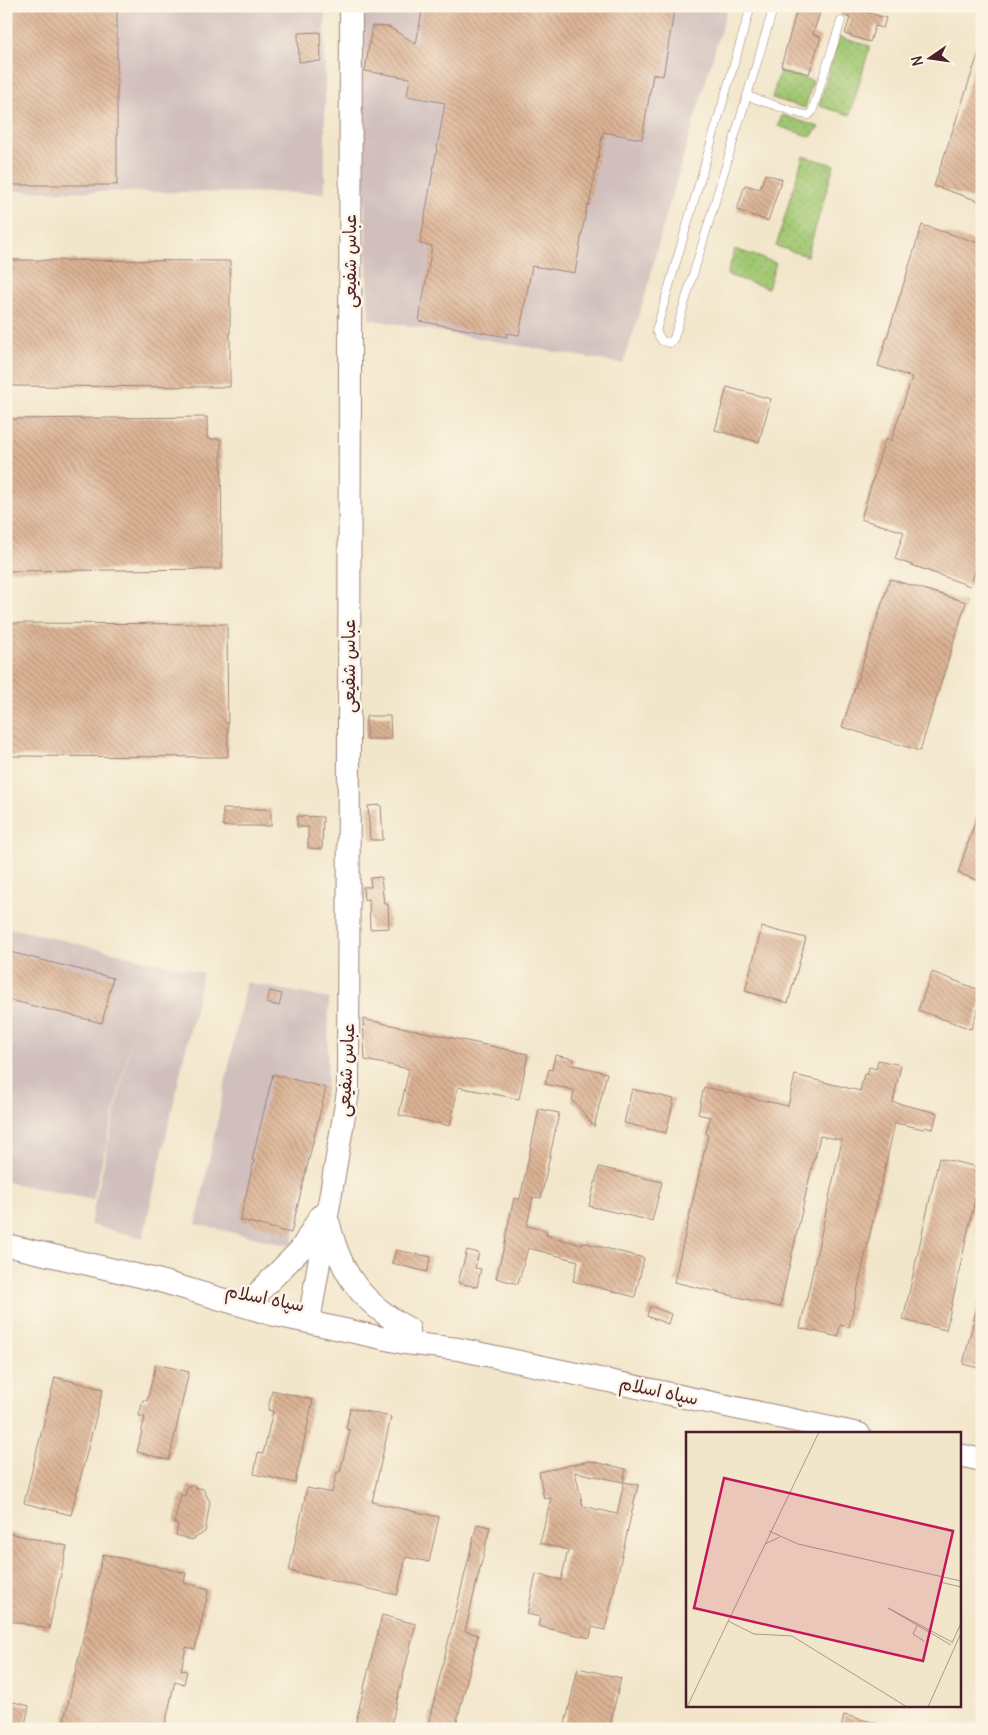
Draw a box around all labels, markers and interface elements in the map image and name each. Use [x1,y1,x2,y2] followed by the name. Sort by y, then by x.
[906,32,956,82] north arrow
[907,54,927,68] text: N
[338,214,361,308] street label: عباس شفیعی
[337,619,360,713] street label: عباس شفیعی
[332,1023,359,1117] street label: عباس شفیعی
[223,1279,307,1319] street label: سپاه اسلام
[617,1371,701,1413] street label: سپاه اسلام
[686,1432,960,1708] inset map

